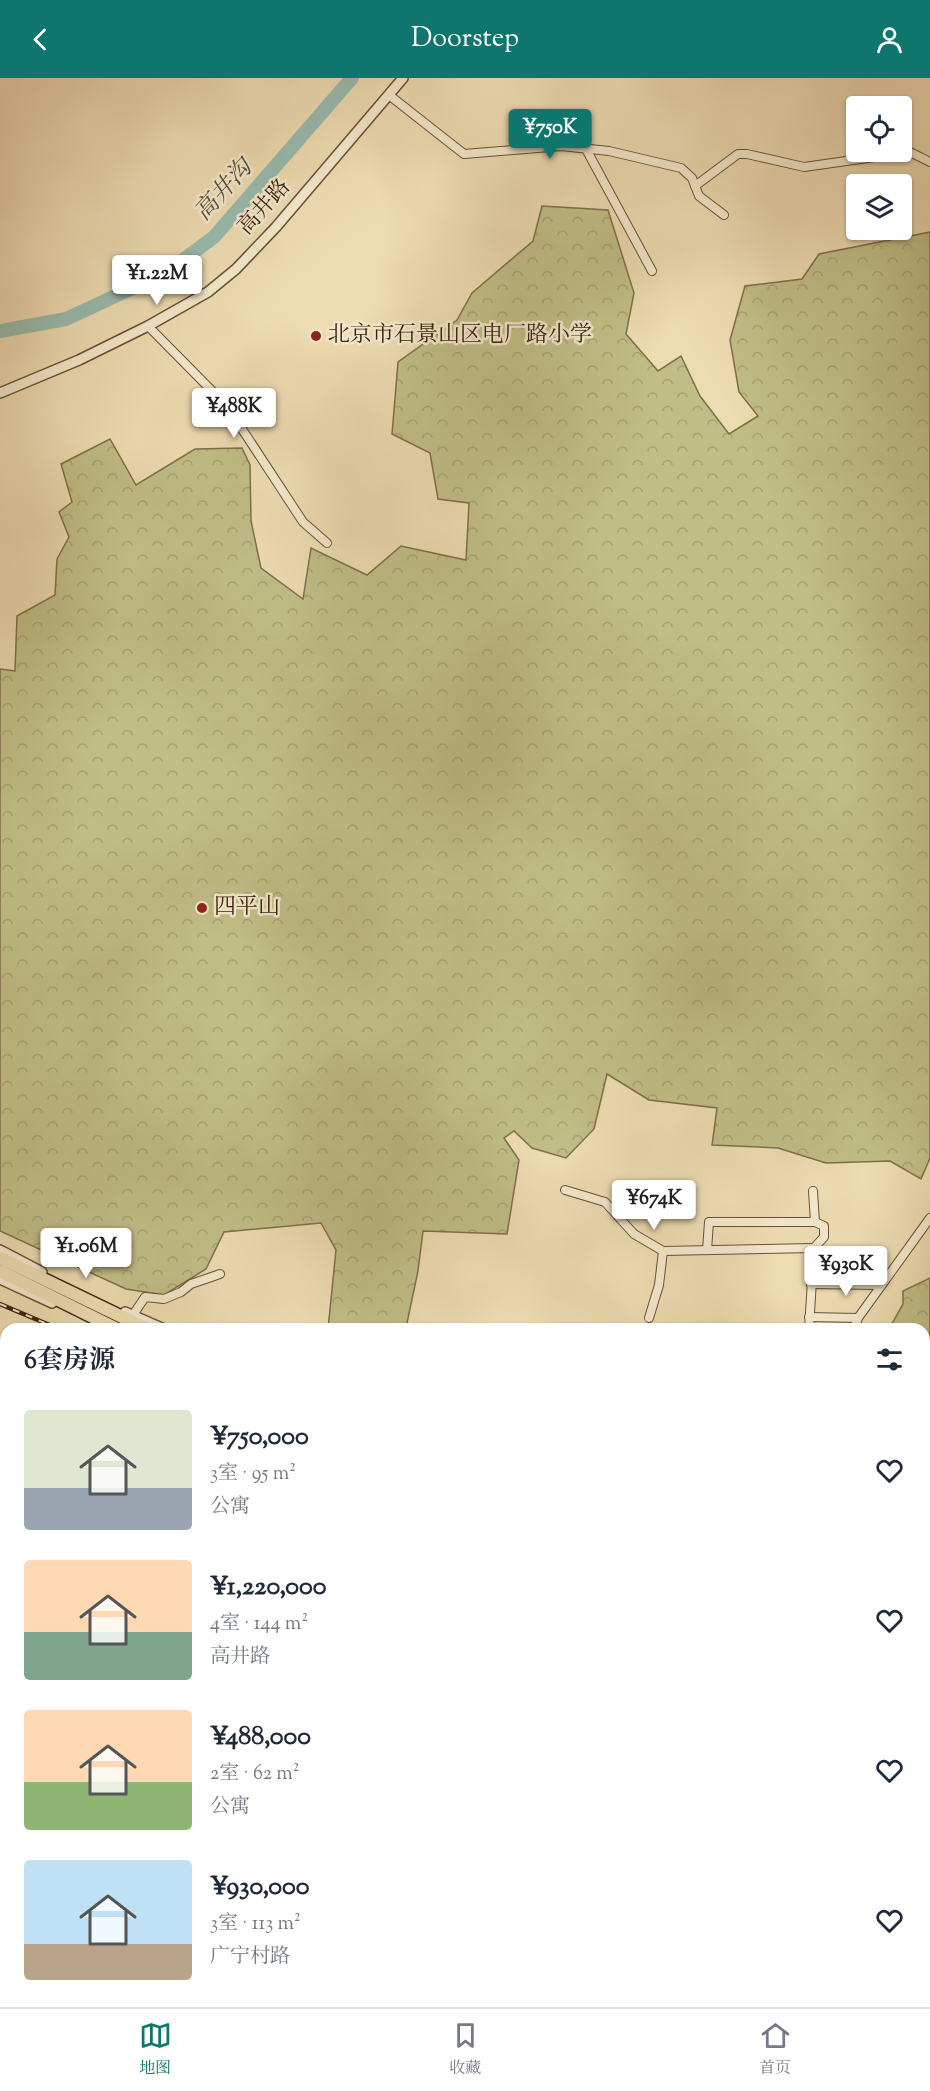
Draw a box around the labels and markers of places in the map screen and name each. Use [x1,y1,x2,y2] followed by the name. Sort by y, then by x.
[508,109,592,160] pin: ¥750K
[108,255,206,306] pin: ¥1.22M
[328,320,592,352] place label: 北京市石景山区电厂路小学
[309,329,323,343] marker: 北京市石景山区电厂路小学
[192,388,276,439] pin: ¥488K
[214,892,280,924] place label: 四平山
[195,901,209,915] marker: 四平山
[612,1180,696,1231] pin: ¥674K
[37,1228,135,1279] pin: ¥1.06M
[804,1246,888,1297] pin: ¥930K

